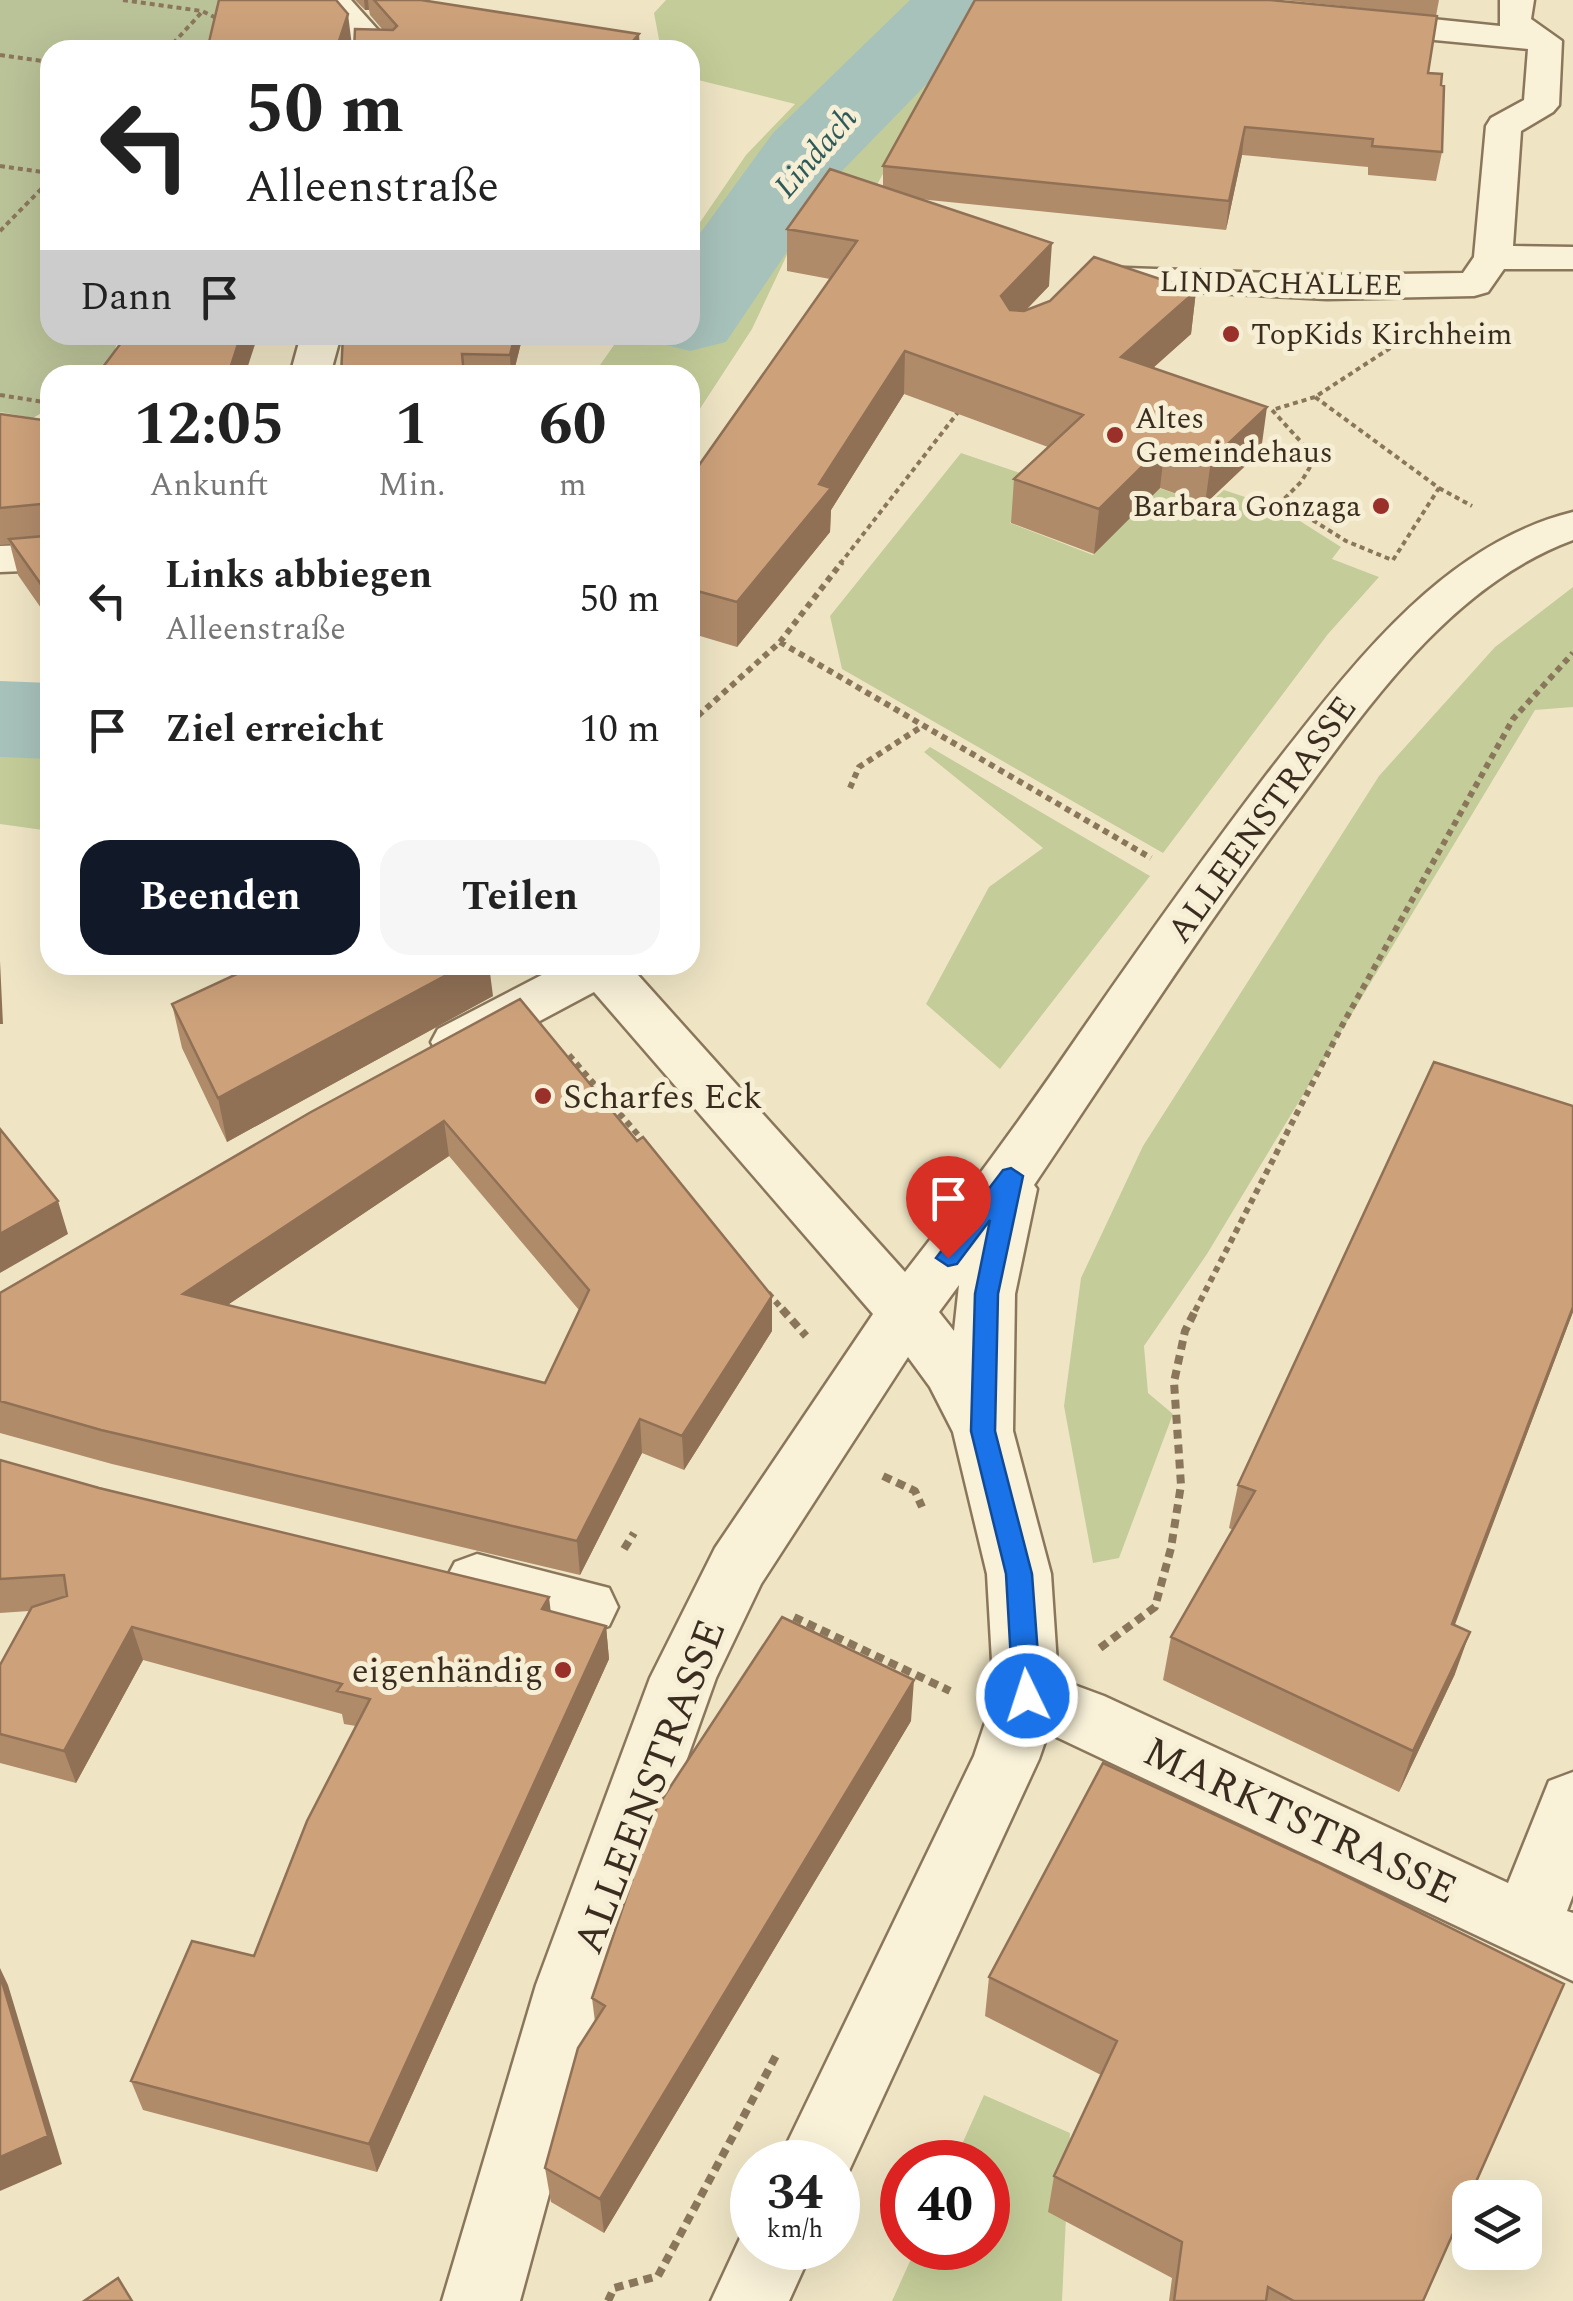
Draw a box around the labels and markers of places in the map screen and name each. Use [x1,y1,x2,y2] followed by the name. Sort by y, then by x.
[1251,312,1512,358] place label: TopKids Kirchheim
[1220,323,1242,345] marker: TopKids Kirchheim
[1135,396,1333,476] place label: Altes Gemeindehaus
[1104,424,1126,446] marker: Altes Gemeindehaus
[1132,484,1361,530] place label: Barbara Gonzaga
[1370,495,1392,517] marker: Barbara Gonzaga
[563,1071,763,1124] place label: Scharfes Eck
[532,1085,554,1107] marker: Scharfes Eck
[906,1156,991,1259] pin
[352,1645,543,1698] place label: eigenhändig
[552,1659,574,1681] marker: eigenhändig

